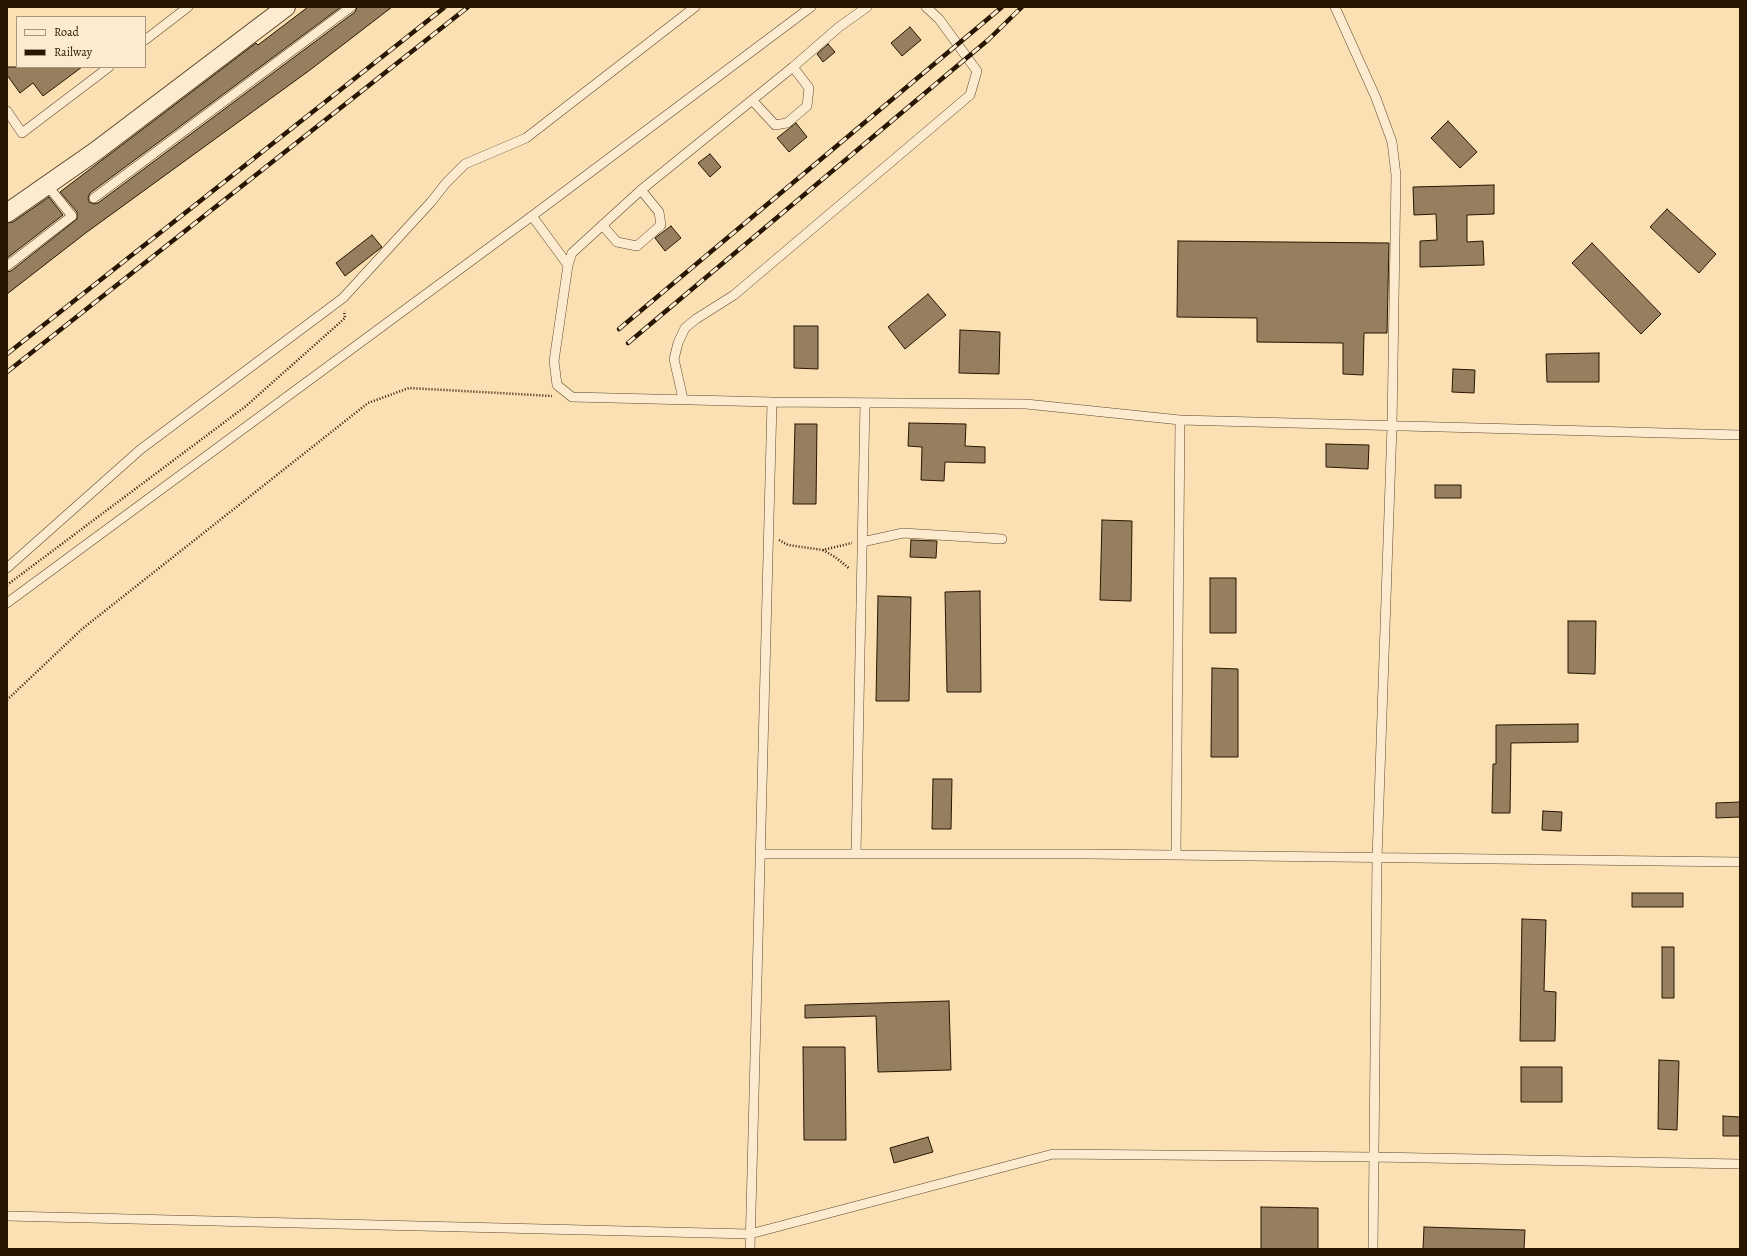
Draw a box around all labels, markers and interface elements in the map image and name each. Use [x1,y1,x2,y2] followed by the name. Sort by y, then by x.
[16,16,146,68] legend
[54,24,79,40] text: Road
[54,44,92,60] text: Railway

